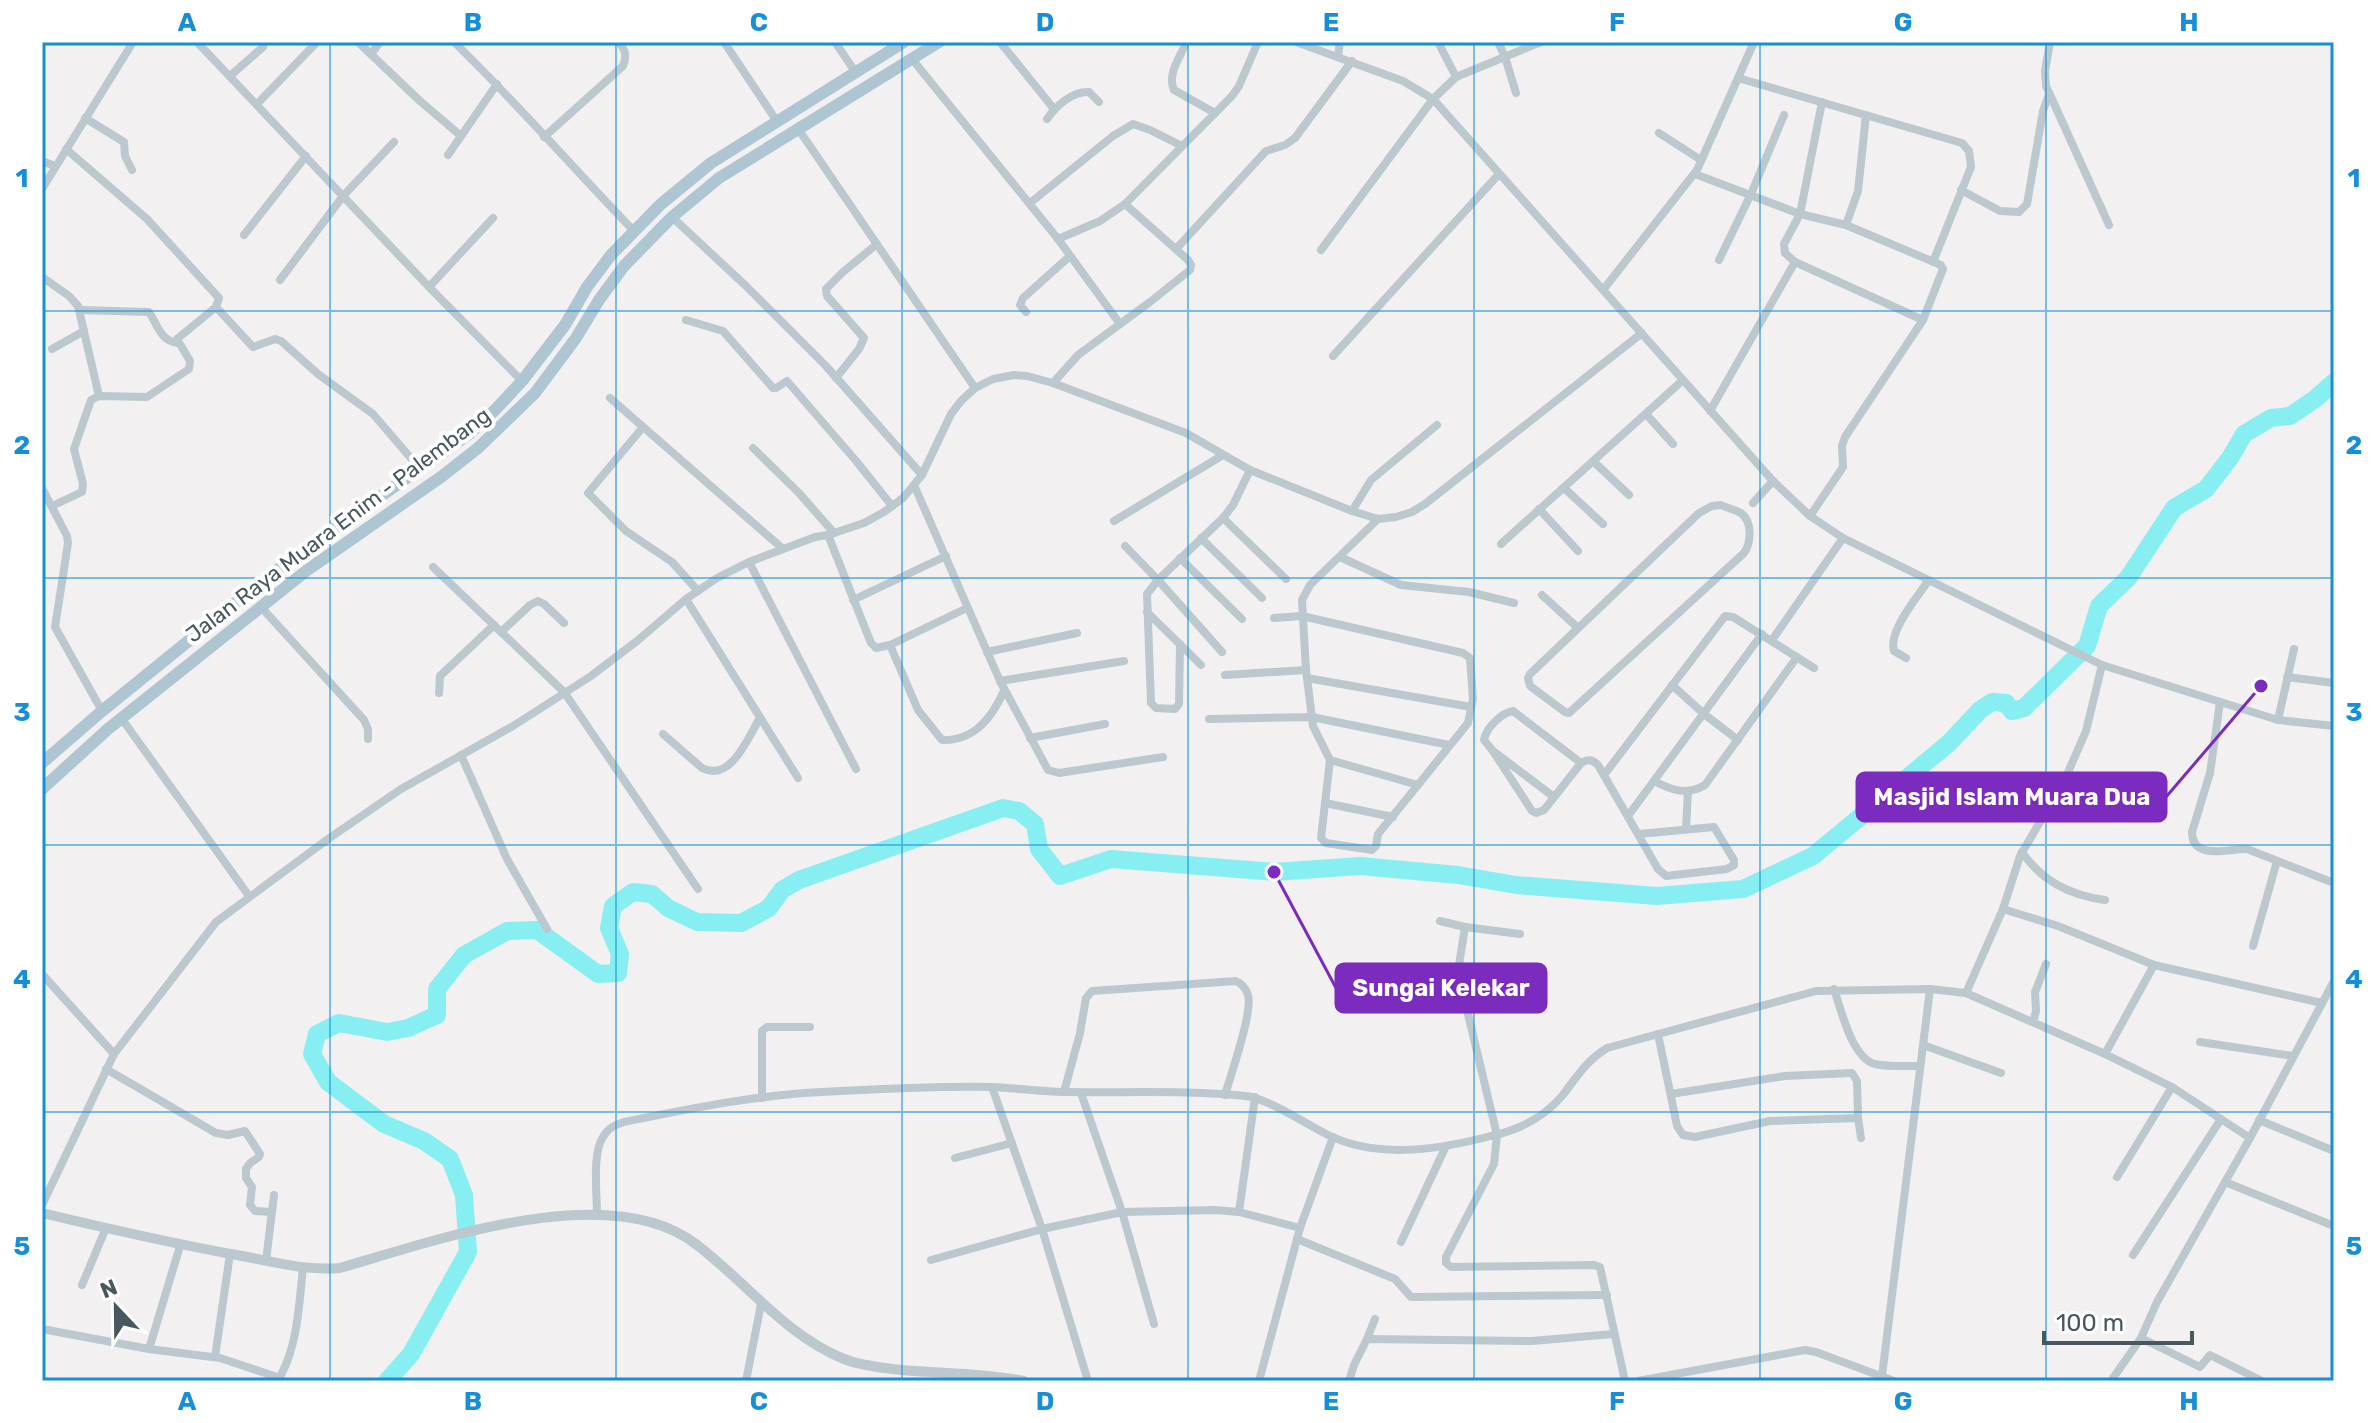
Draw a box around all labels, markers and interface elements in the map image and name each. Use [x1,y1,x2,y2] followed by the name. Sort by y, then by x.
[178,7,197,38] text: A
[464,7,482,38] text: B
[750,7,768,38] text: C
[1036,7,1054,38] text: D
[1323,7,1339,38] text: E
[1609,7,1625,38] text: F
[1894,7,1912,38] text: G
[2179,7,2199,38] text: H
[16,163,28,194] text: 1
[2348,163,2360,194] text: 1
[180,402,496,648] street label: Jalan Raya Muara Enim - Palembang
[14,430,30,461] text: 2
[2346,430,2362,461] text: 2
[13,697,31,728] text: 3
[2345,697,2363,728] text: 3
[1857,773,2166,821] callout: Masjid Islam Muara Dua
[1874,783,2150,811] text: Masjid Islam Muara Dua
[13,964,31,995] text: 4
[1336,964,1546,1012] callout: Sungai Kelekar
[2345,964,2363,995] text: 4
[1352,974,1530,1002] text: Sungai Kelekar
[14,1231,30,1262] text: 5
[2346,1231,2362,1262] text: 5
[76,1267,156,1347] north arrow
[96,1273,121,1304] text: N
[2044,1295,2192,1345] scale bar
[2056,1309,2124,1337] text: 100 m
[178,1386,197,1417] text: A
[464,1386,482,1417] text: B
[750,1386,768,1417] text: C
[1036,1386,1054,1417] text: D
[1323,1386,1339,1417] text: E
[1609,1386,1625,1417] text: F
[1894,1386,1912,1417] text: G
[2179,1386,2199,1417] text: H

